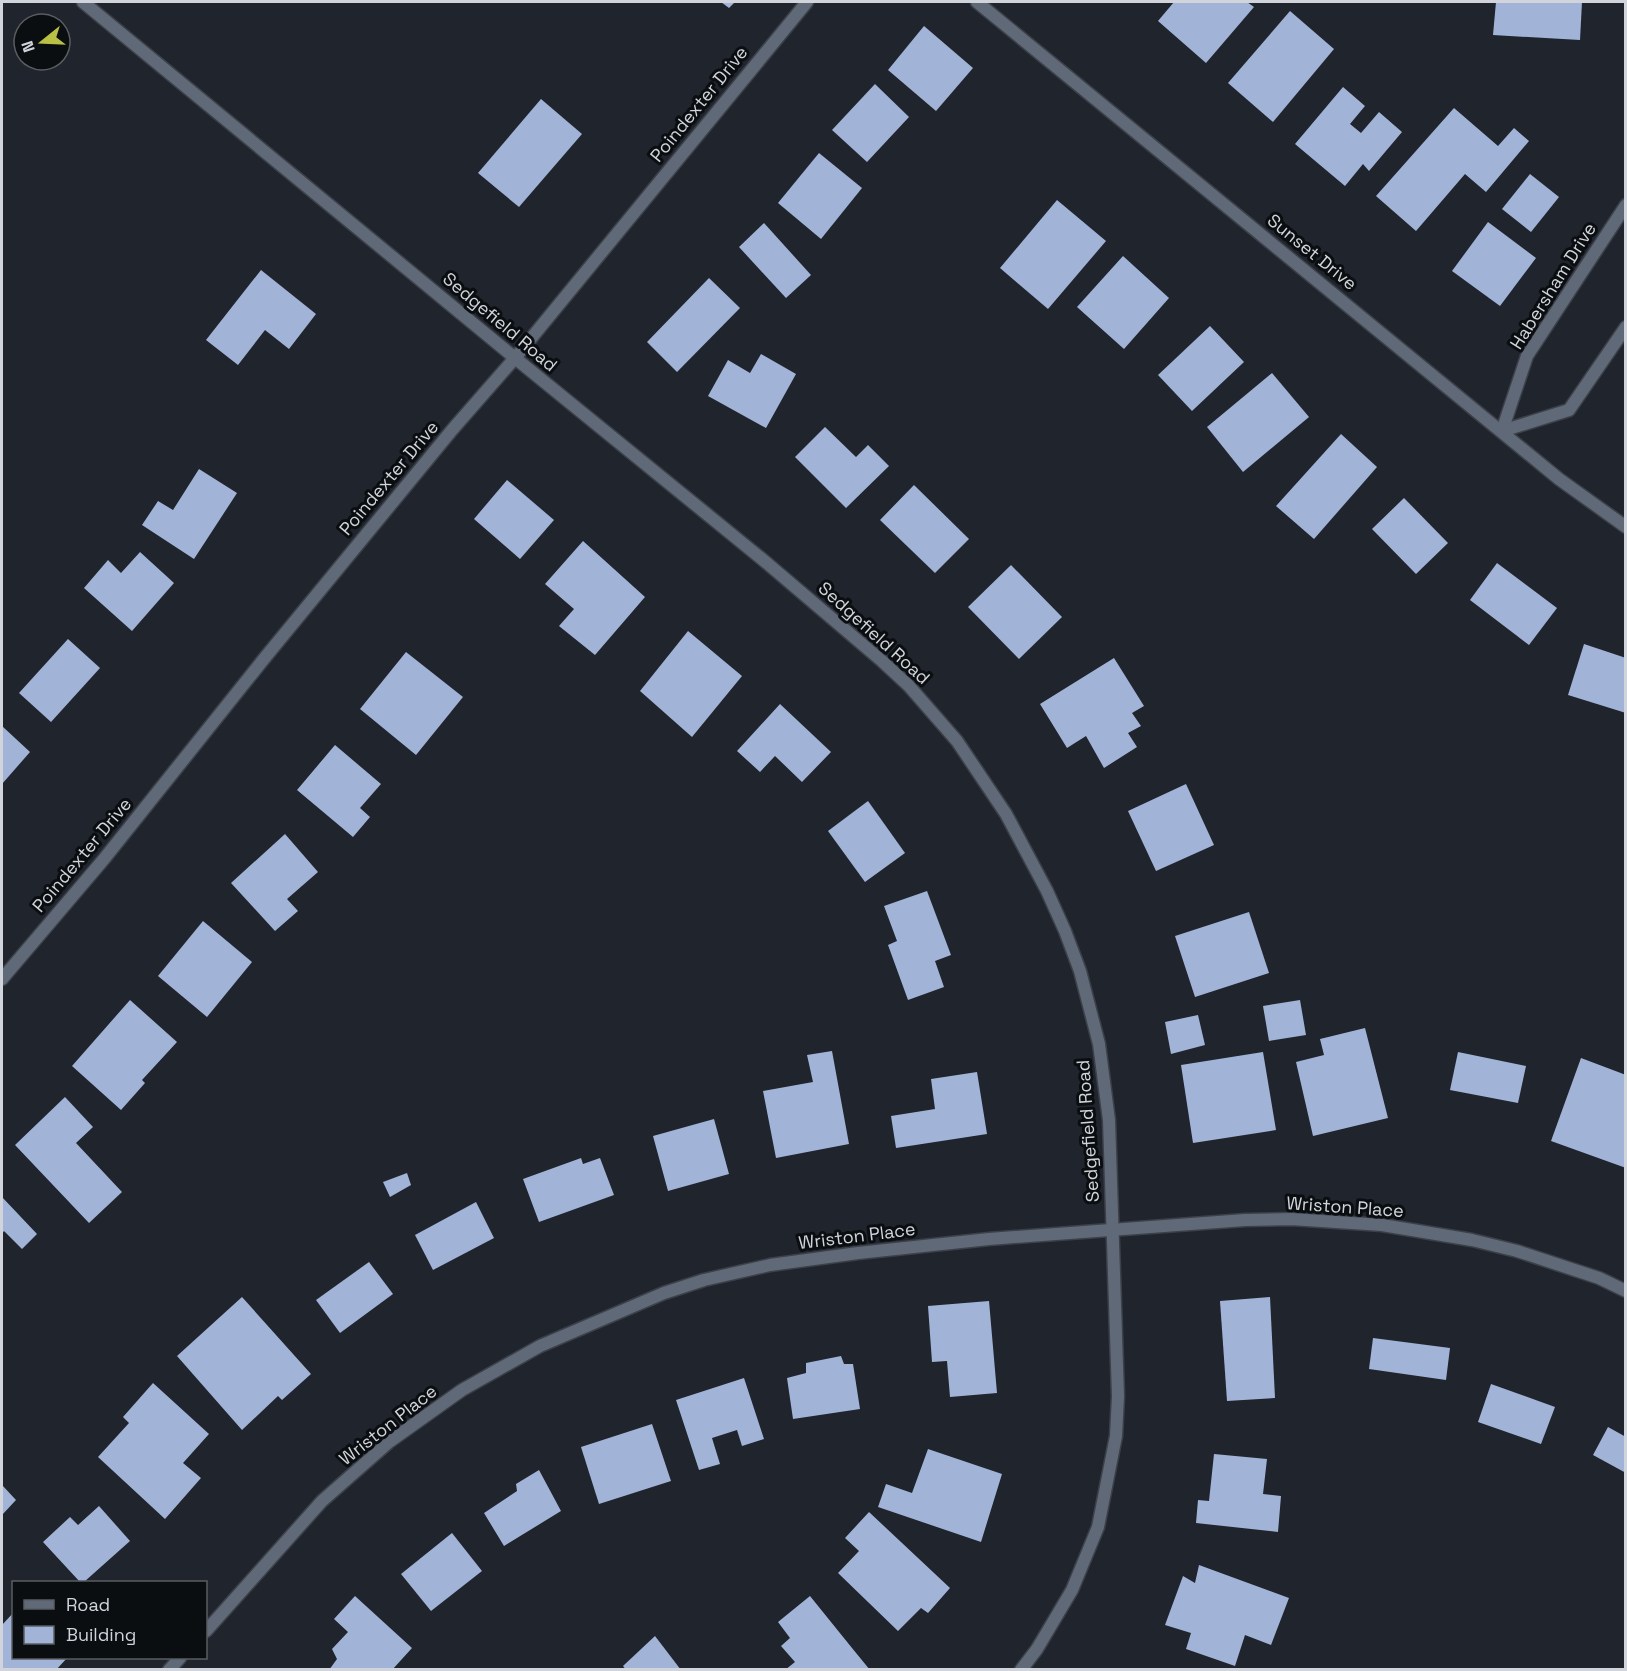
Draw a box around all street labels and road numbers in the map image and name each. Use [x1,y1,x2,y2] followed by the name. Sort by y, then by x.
[645,41,752,166] street label: Poindexter Drive
[1263,208,1362,295] street label: Sunset Drive
[1504,218,1601,353] street label: Habersham Drive
[438,267,562,376] street label: Sedgefield Road
[334,416,443,540] street label: Poindexter Drive
[814,576,935,689] street label: Sedgefield Road
[27,793,136,917] street label: Poindexter Drive
[1071,1059,1104,1203] street label: Sedgefield Road
[1286,1191,1405,1222] street label: Wriston Place
[797,1217,917,1254] street label: Wriston Place
[334,1379,441,1470] street label: Wriston Place

